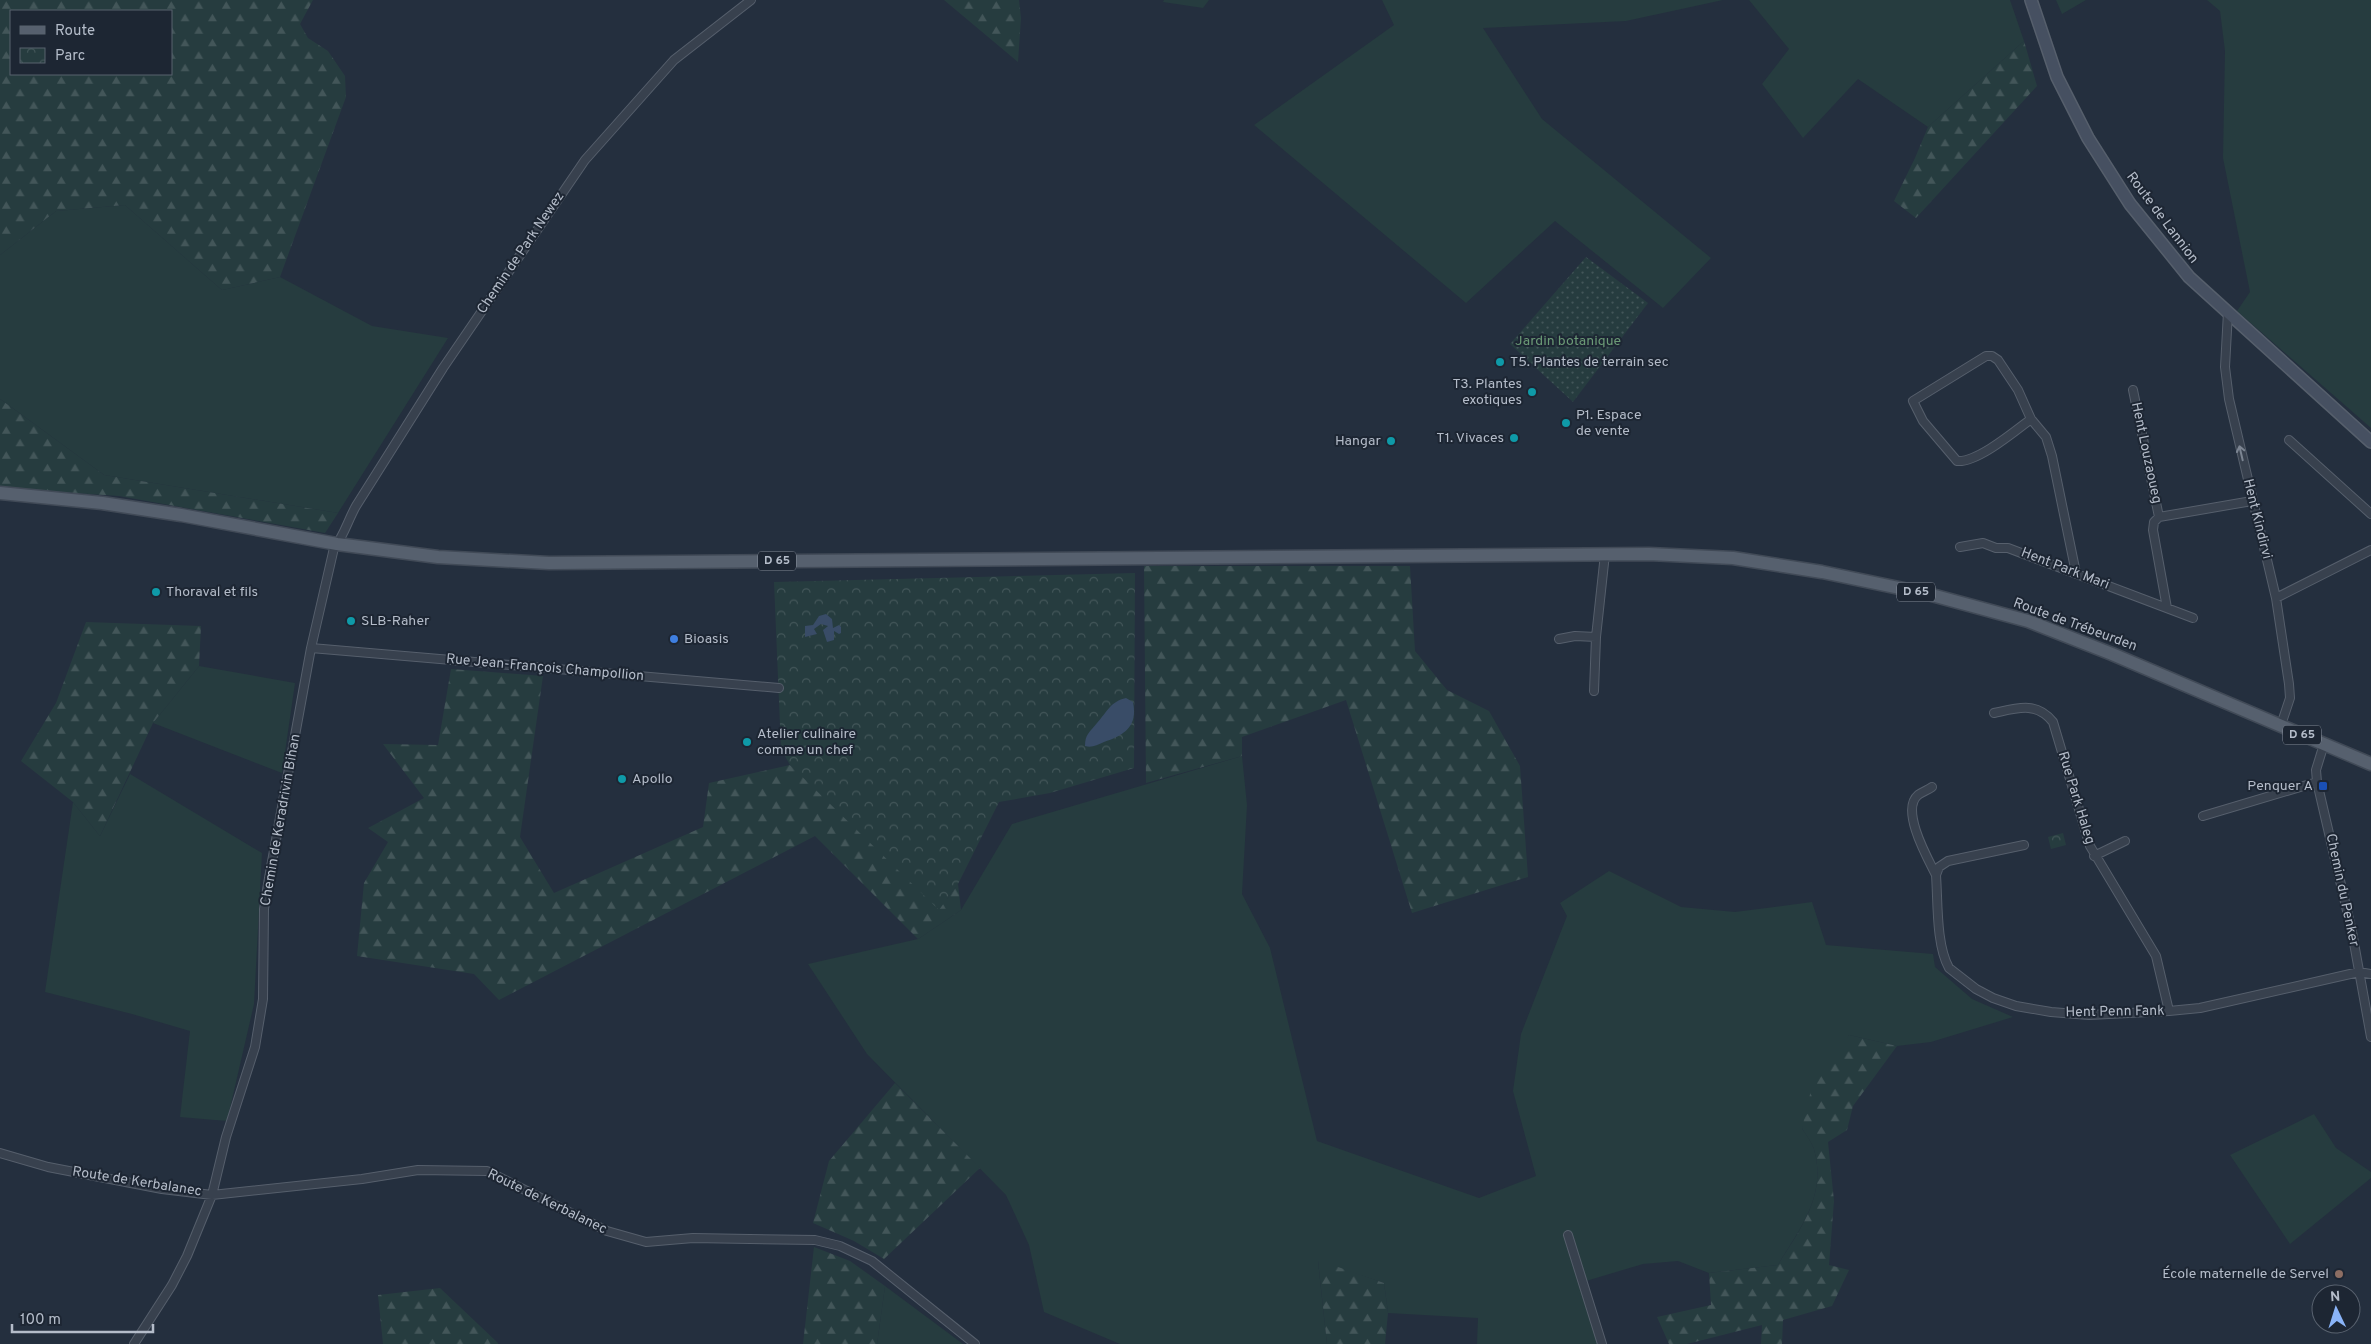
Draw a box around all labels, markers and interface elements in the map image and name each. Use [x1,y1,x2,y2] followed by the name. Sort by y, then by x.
[10,10,172,75] legend
[55,22,95,41] text: Route
[55,47,85,66] text: Parc
[2122,169,2202,267] street label: Route de Lannion
[474,189,568,317] street label: Chemin de Park Newez
[1515,333,1621,350] park label: Jardin botanique
[1510,354,1669,371] place label: T5. Plantes de terrain sec
[1494,356,1506,368] marker: T5. Plantes de terrain sec
[1452,376,1522,409] place label: T3. Plantes exotiques
[1526,386,1538,398] marker: T3. Plantes exotiques
[2127,401,2165,505] street label: Hent Louzaoueg
[1576,407,1641,440] place label: P1. Espace de vente
[1560,417,1572,429] marker: P1. Espace de vente
[1436,430,1504,447] place label: T1. Vivaces
[1508,432,1520,444] marker: T1. Vivaces
[1335,433,1382,450] place label: Hangar
[1385,435,1397,447] marker: Hangar
[2236,446,2245,462] one-way arrow
[2239,477,2275,561] street label: Hent Kindirvi
[2018,544,2112,594] street label: Hent Park Mari
[758,552,796,570] road number: D 65
[1897,582,1935,602] road number: D 65
[166,584,258,601] place label: Thoraval et fils
[150,586,162,598] marker: Thoraval et fils
[2011,595,2139,655] street label: Route de Trébeurden
[361,613,430,630] place label: SLB-Raher
[345,615,357,627] marker: SLB-Raher
[684,631,729,648] place label: Bioasis
[668,633,680,645] marker: Bioasis
[445,651,645,685] street label: Rue Jean-François Champollion
[757,726,856,759] place label: Atelier culinaire comme un chef
[2283,726,2321,744] road number: D 65
[258,733,304,907] street label: Chemin de Keradrivin Bihan
[741,736,753,748] marker: Atelier culinaire comme un chef
[2054,750,2098,846] street label: Rue Park Haleg
[632,771,673,788] place label: Apollo
[616,773,628,785] marker: Apollo
[2247,778,2313,795] place label: Penquer A
[2317,780,2329,792] marker: Penquer A
[2322,832,2362,949] street label: Chemin du Penker
[2065,1003,2165,1021] street label: Hent Penn Fank
[71,1163,203,1201] street label: Route de Kerbalanec
[485,1166,609,1238] street label: Route de Kerbalanec
[2162,1265,2329,1283] place label: École maternelle de Servel
[2333,1268,2345,1280] marker: École maternelle de Servel
[2311,1284,2361,1334] north arrow
[2330,1289,2341,1306] text: N
[12,1302,154,1334] scale bar
[20,1311,61,1330] text: 100 m

